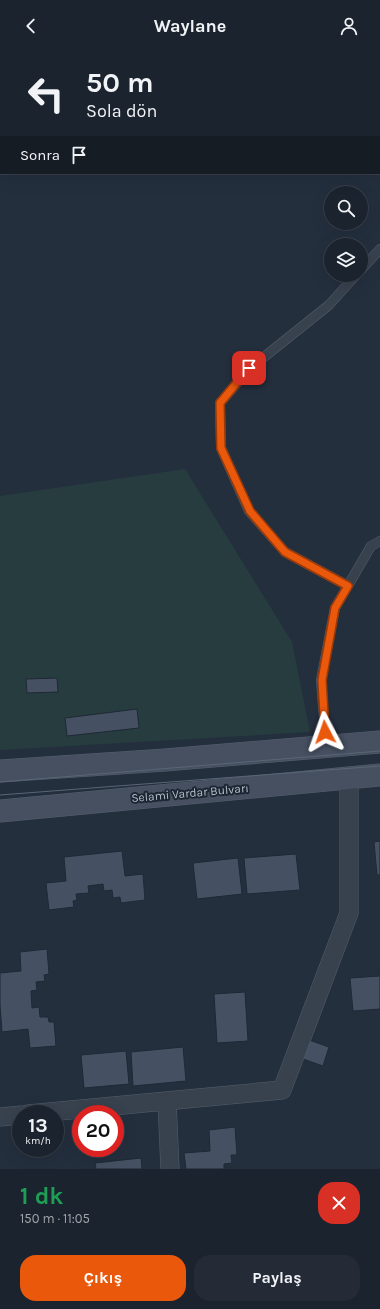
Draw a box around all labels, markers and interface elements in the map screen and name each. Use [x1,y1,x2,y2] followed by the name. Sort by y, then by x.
[20,15,42,37] icon: back
[154,15,226,37] text: Waylane
[338,15,360,37] icon: person
[86,66,154,99] text: 50 m
[20,68,72,120] icon: left
[86,100,157,122] text: Sola dön
[68,144,90,166] icon: arrive
[20,146,60,164] text: Sonra
[324,186,368,282] map controls
[324,186,368,230] button: search
[324,238,368,282] button: layers
[232,351,266,385] pin
[238,357,260,379] icon: arrive
[304,711,346,753] position arrow
[131,781,249,805] street label: Selami Vardar Bulvarı
[72,1105,124,1157] speed limit sign: 20
[28,1114,48,1137] text: 13
[25,1135,51,1147] text: km/h
[20,1182,64,1210] text: 1 dk
[318,1182,360,1224] button: close
[20,1211,90,1226] text: 150 m · 11:05
[20,1255,186,1301] button: Çıkış
[194,1255,360,1301] button: Paylaş

